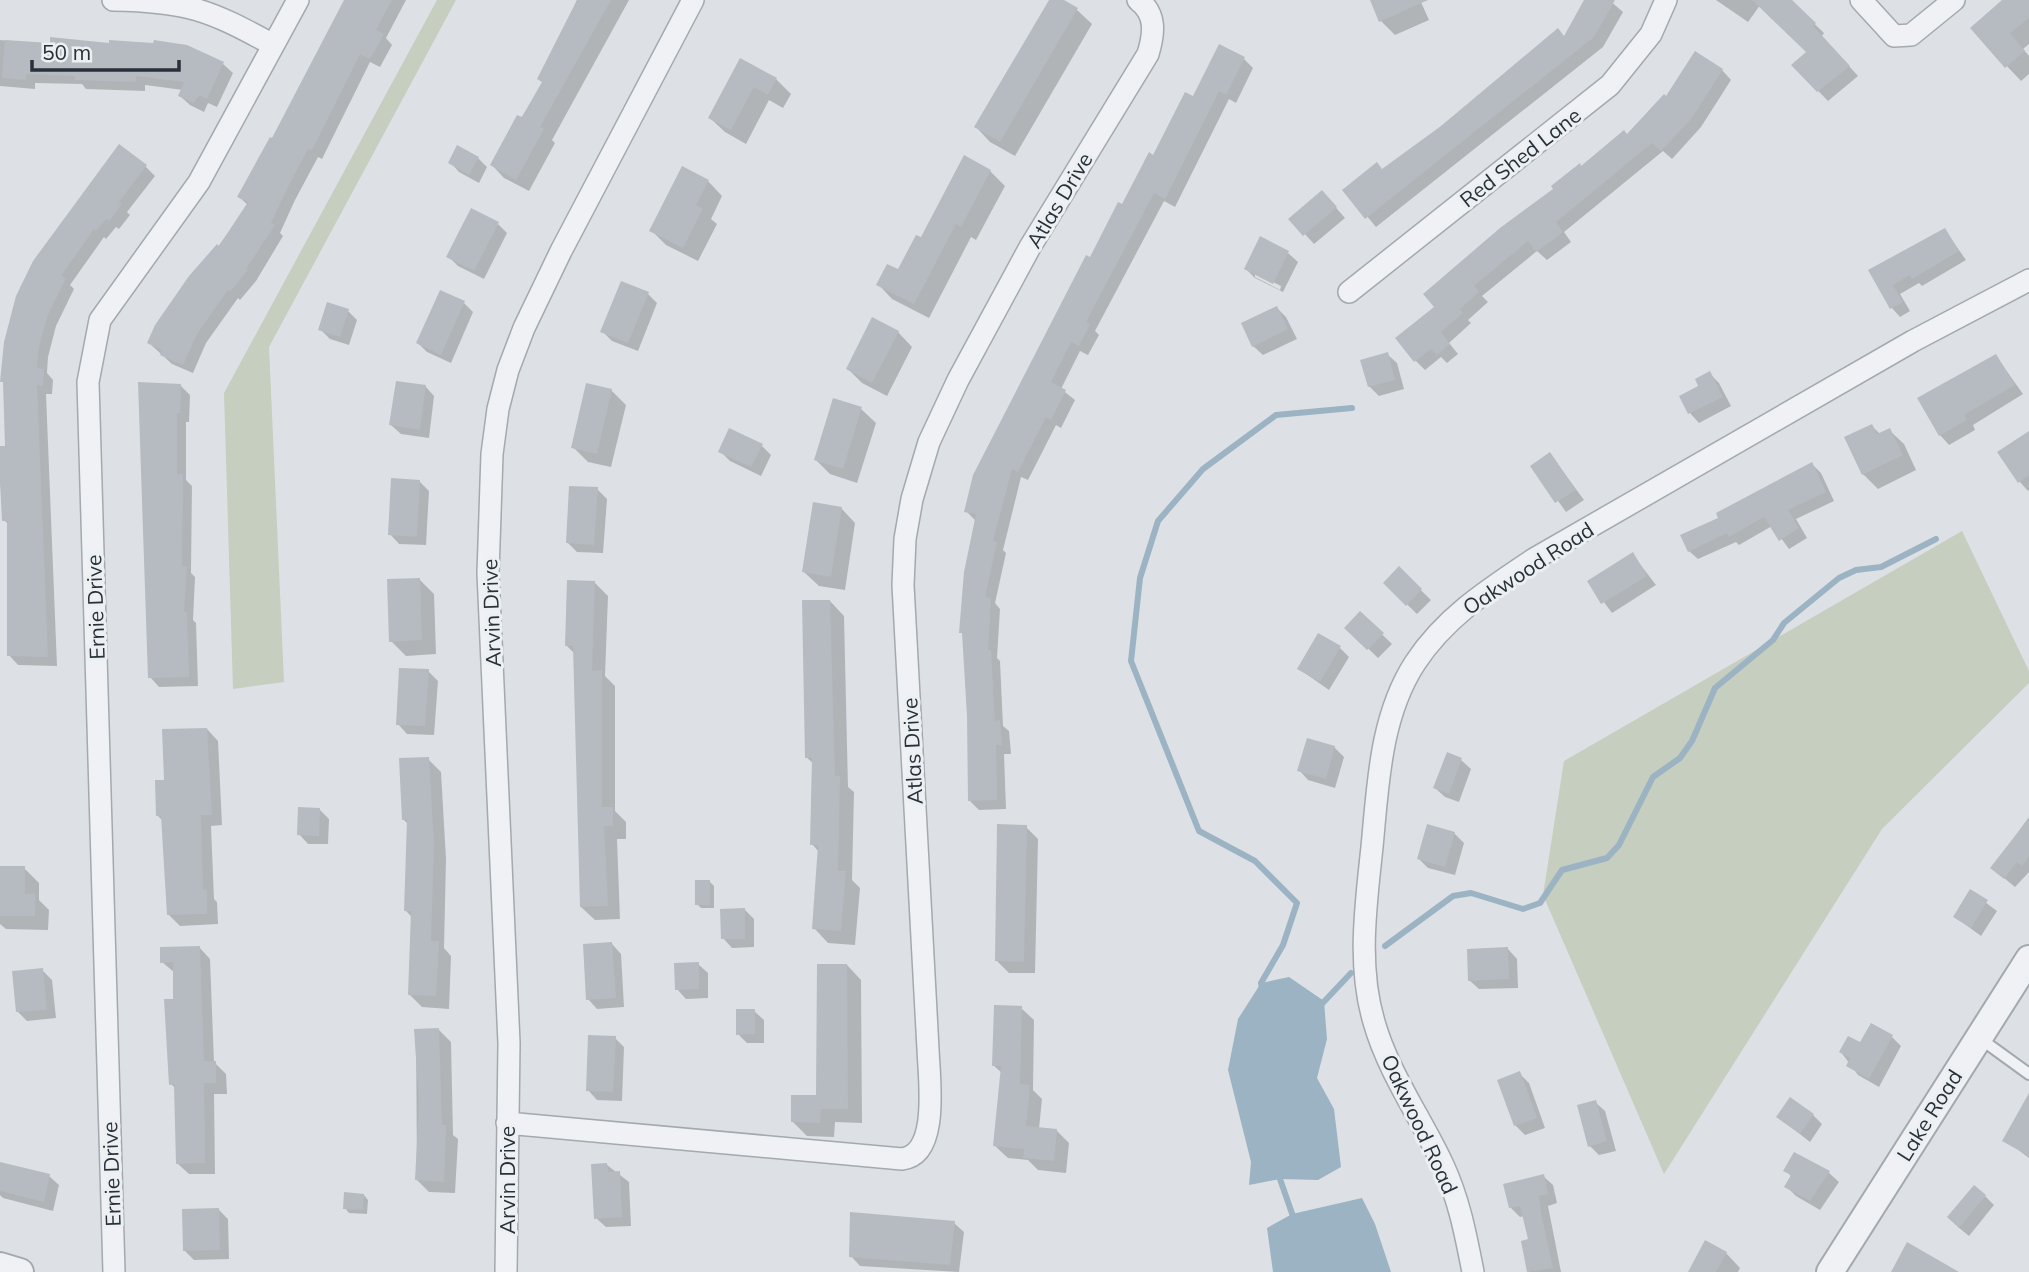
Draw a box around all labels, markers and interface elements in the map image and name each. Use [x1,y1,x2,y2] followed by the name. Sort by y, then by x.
[32,28,178,72] scale bar
[42,39,91,65] text: 50 m
[1454,102,1586,212] street label: Red Shed Lane
[1020,148,1098,252] street label: Atlas Drive
[1458,516,1598,620] street label: Oakwood Road
[80,554,110,660] street label: Ernie Drive
[476,558,506,668] street label: Arvin Drive
[896,697,928,805] street label: Atlas Drive
[1376,1050,1464,1198] street label: Oakwood Road
[1891,1064,1967,1166] street label: Lake Road
[96,1121,126,1227] street label: Ernie Drive
[494,1126,520,1234] street label: Arvin Drive

